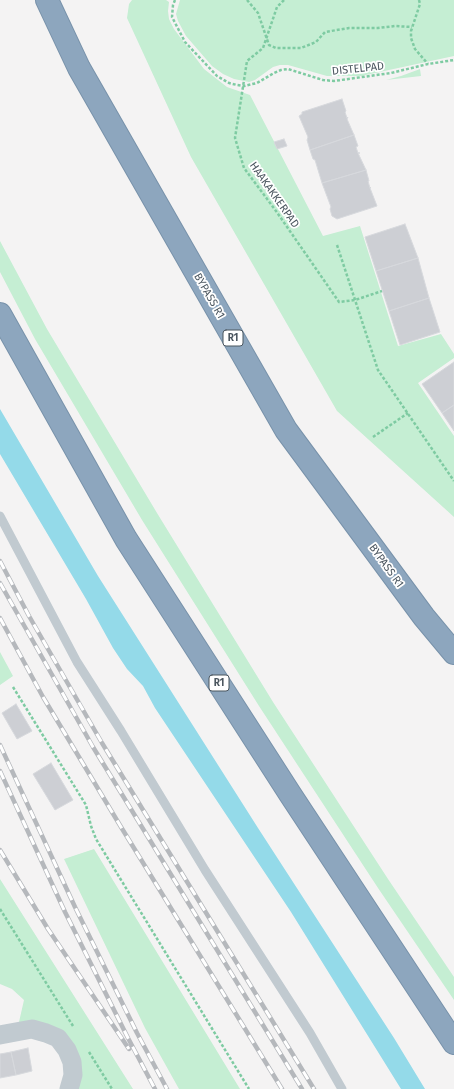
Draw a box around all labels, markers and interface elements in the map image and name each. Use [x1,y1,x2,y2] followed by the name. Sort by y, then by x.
[331,60,385,78] street label: DISTELPAD
[246,159,302,231] street label: HAAKAKKERPAD
[191,271,227,321] street label: BYPASS R1
[223,330,243,346] road number: R1
[366,542,406,590] street label: BYPASS R1
[209,675,229,691] road number: R1

